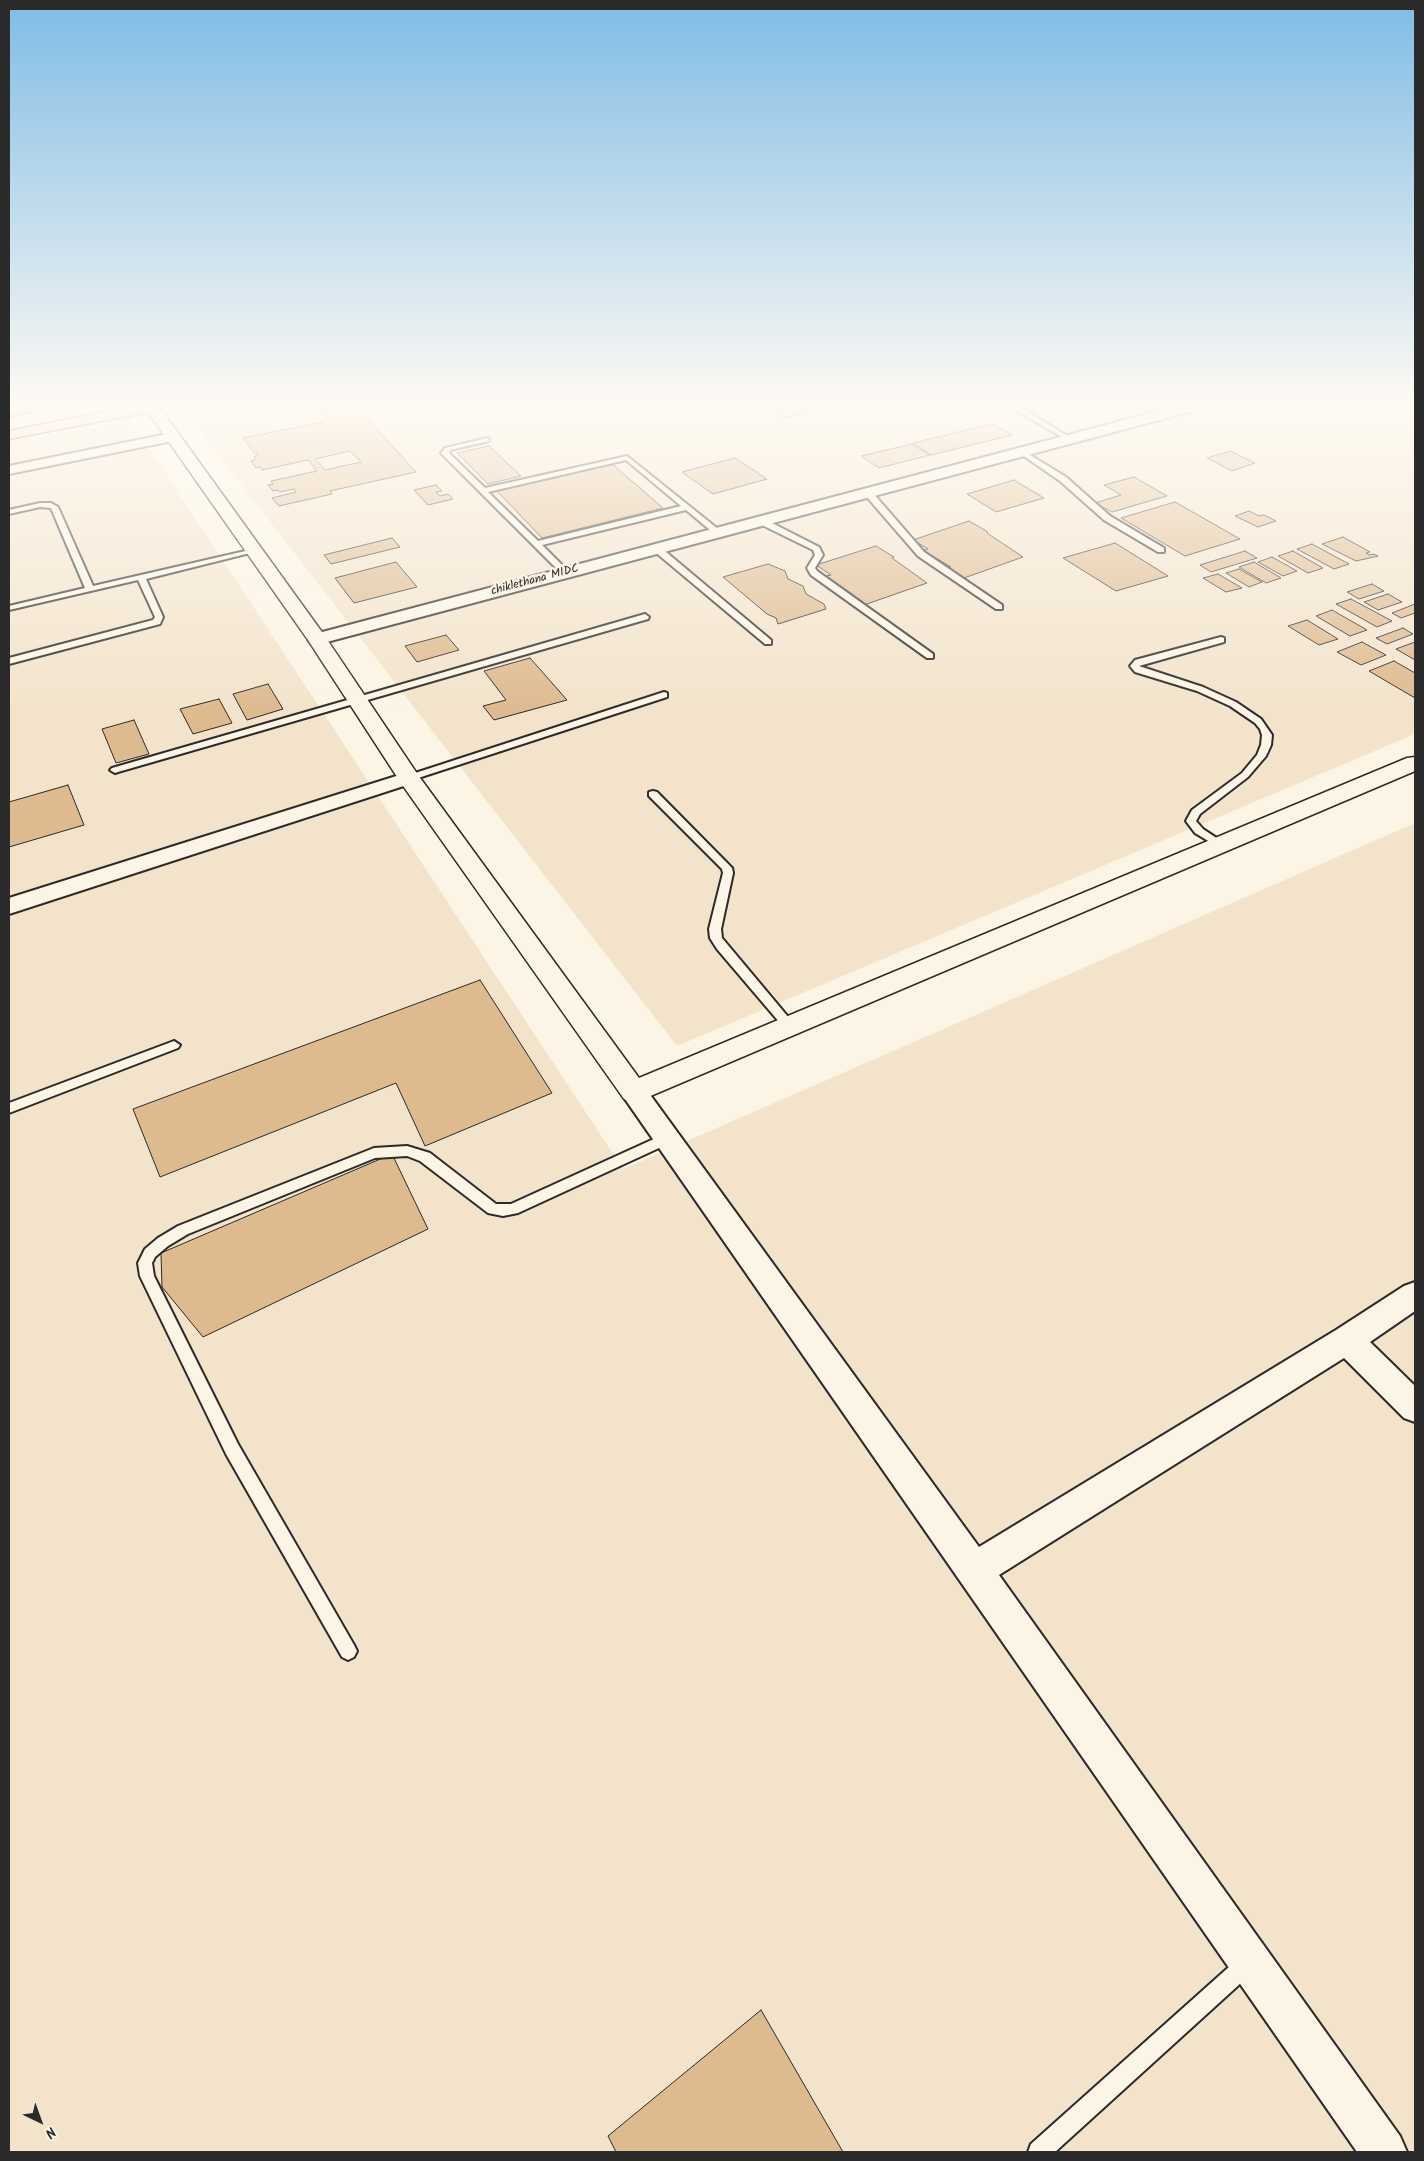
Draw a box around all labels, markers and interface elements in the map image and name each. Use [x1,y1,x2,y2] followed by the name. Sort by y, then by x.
[490,562,580,600] street label: chiklethana MIDC
[15,2096,65,2146] north arrow
[39,2121,61,2143] text: N

